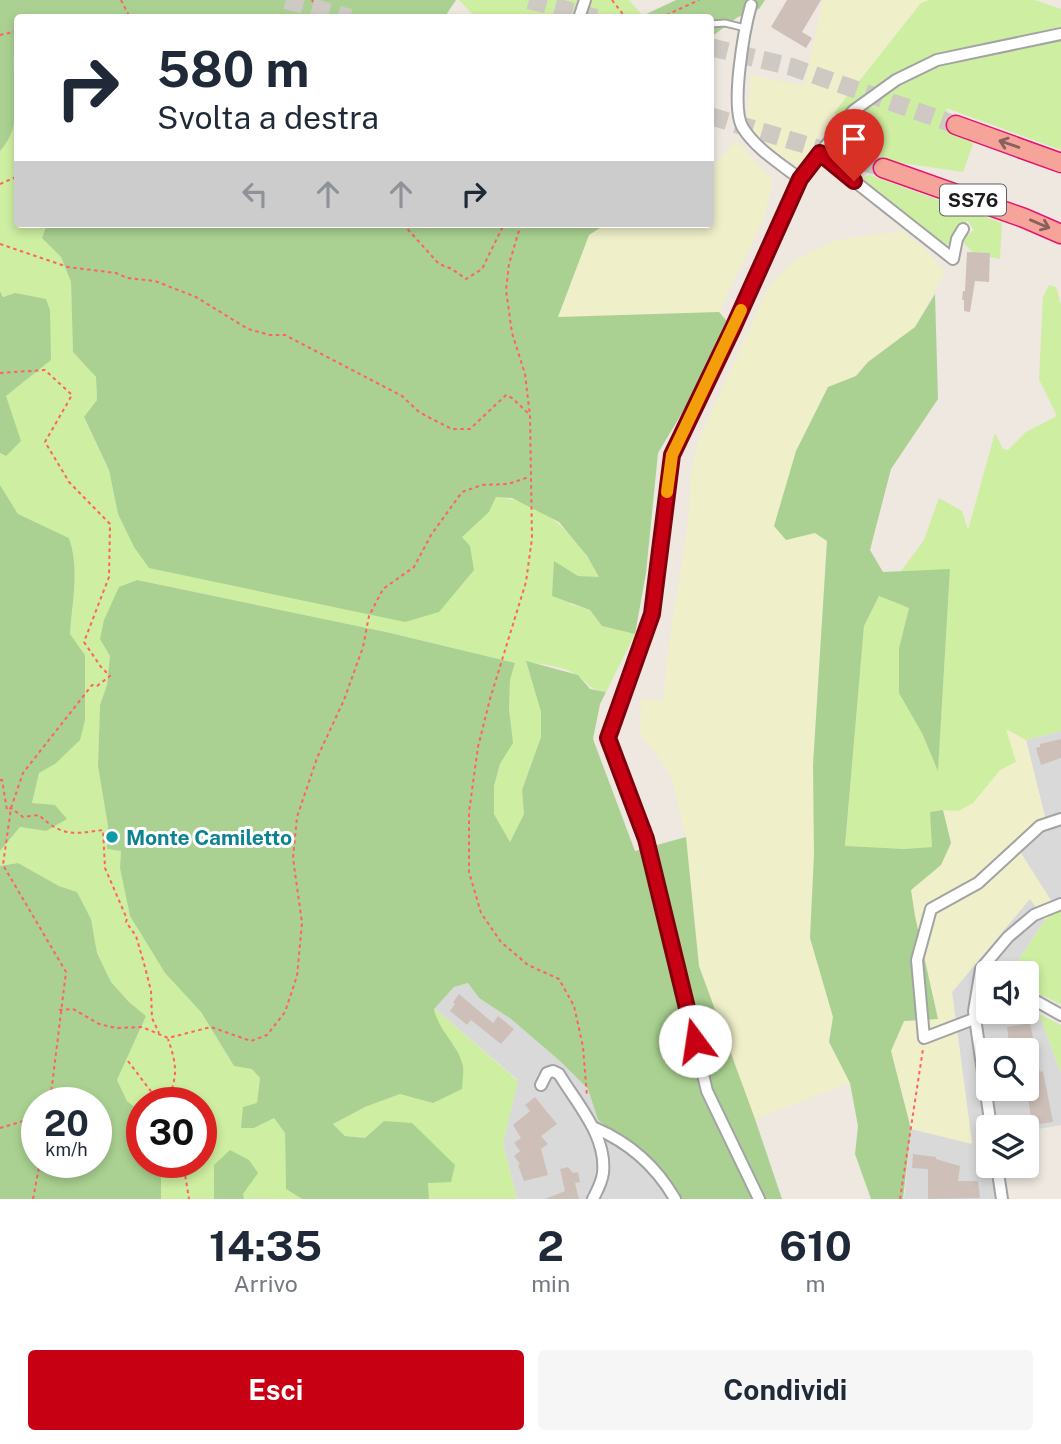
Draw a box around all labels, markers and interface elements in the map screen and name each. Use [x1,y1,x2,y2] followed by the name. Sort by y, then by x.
[157,40,309,98] text: 580 m
[42,42,133,133] icon: right
[157,99,379,136] text: Svolta a destra
[824,109,884,181] pin
[835,120,873,158] icon: arrive
[998,137,1020,149] one-way arrow
[236,175,274,213] icon: left
[309,175,347,213] icon: ahead
[382,175,420,213] icon: ahead
[455,175,493,213] icon: right
[940,184,1006,216] road number: SS76
[1028,219,1050,232] one-way arrow
[126,825,292,850] place label: Monte Camiletto
[104,829,120,845] marker: Monte Camiletto
[976,961,1039,1178] map controls
[976,961,1039,1024] button: sound
[658,1004,732,1078] position arrow
[976,1038,1039,1101] button: search
[126,1087,217,1178] speed limit sign: 30
[44,1103,89,1144] text: 20
[976,1115,1039,1178] button: layers
[45,1139,88,1160] text: km/h
[209,1221,322,1270] text: 14:35
[537,1221,564,1270] text: 2
[779,1221,852,1270] text: 610
[233,1270,298,1297] text: Arrivo
[531,1270,570,1297] text: min
[806,1270,826,1297] text: m
[28,1350,524,1430] button: Esci
[538,1350,1033,1430] button: Condividi

